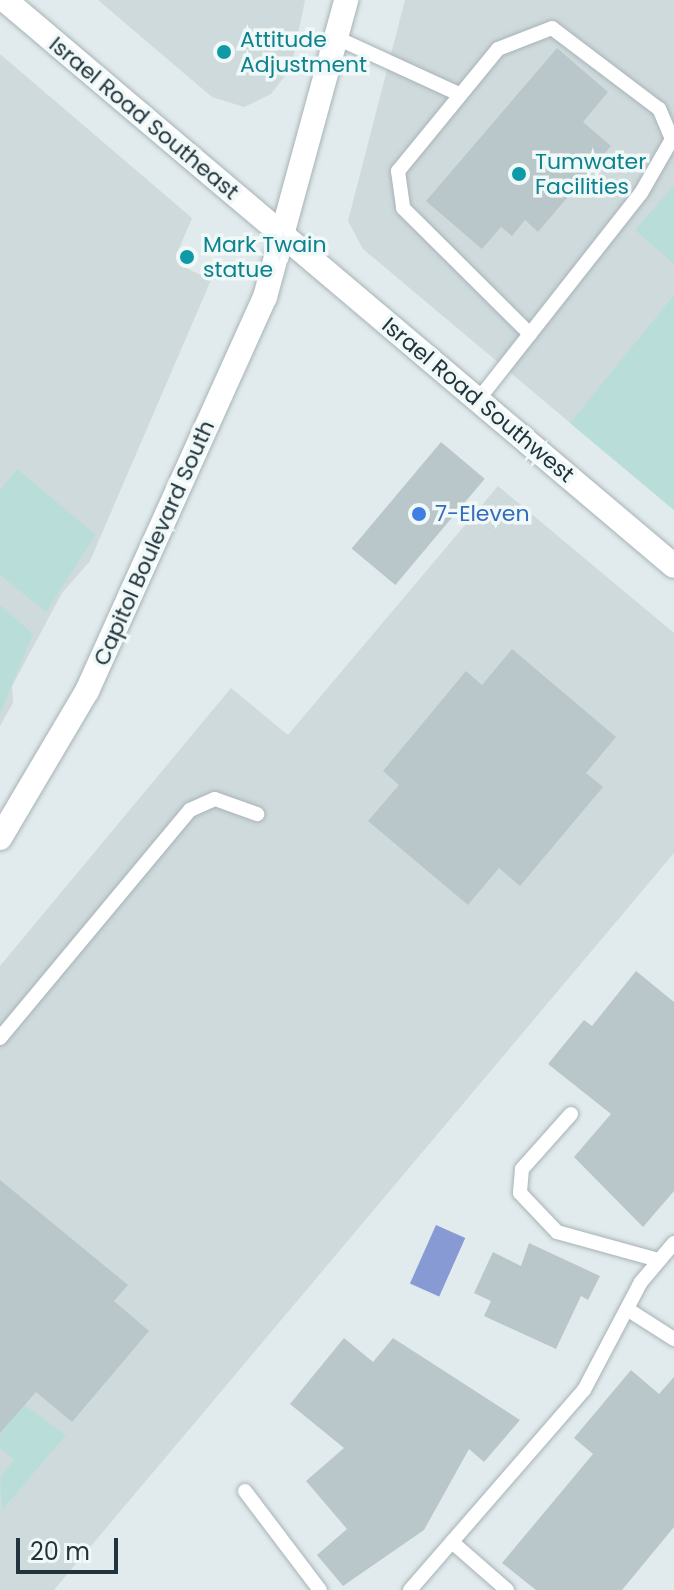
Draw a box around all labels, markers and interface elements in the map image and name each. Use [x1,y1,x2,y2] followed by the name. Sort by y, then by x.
[240,26,367,78] place label: Attitude Adjustment
[44,31,244,205] street label: Israel Road Southeast
[215,43,233,61] marker: Attitude Adjustment
[535,148,646,200] place label: Tumwater Facilities
[510,165,528,183] marker: Tumwater Facilities
[203,231,327,282] place label: Mark Twain statue
[178,248,196,266] marker: Mark Twain statue
[377,312,579,488] street label: Israel Road Southwest
[88,416,220,670] street label: Capitol Boulevard South
[435,501,530,527] place label: 7-Eleven
[410,505,428,523] marker: 7-Eleven
[20,1522,122,1572] scale bar
[30,1535,90,1568] text: 20 m

